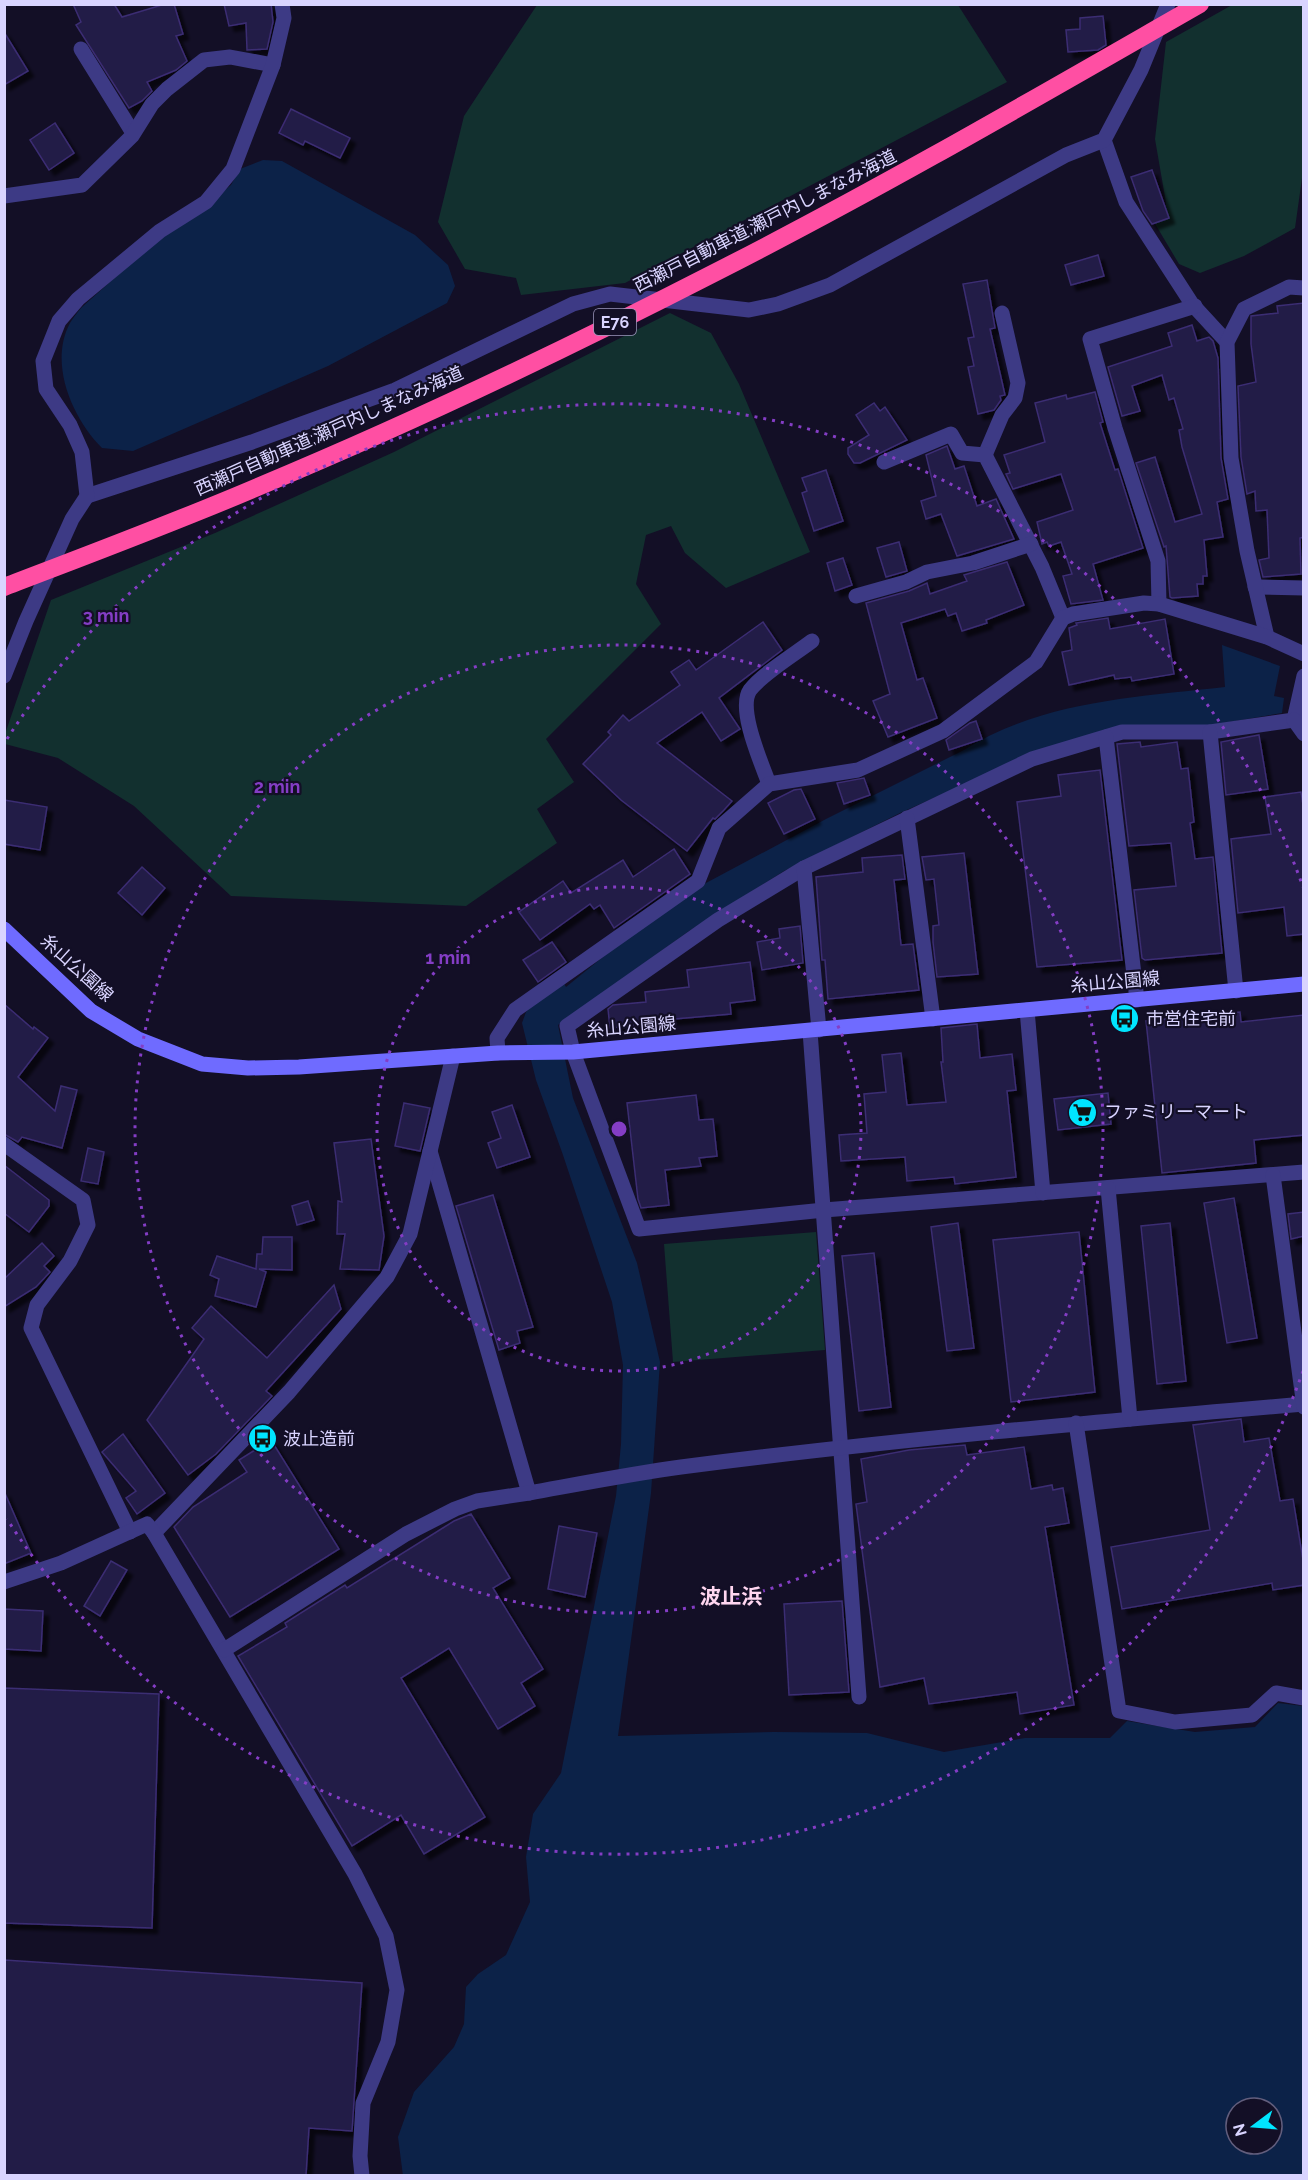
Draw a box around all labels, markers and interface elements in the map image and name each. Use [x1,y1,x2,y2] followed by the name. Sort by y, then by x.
[630,145,899,296] street label: 西瀬戸自動車道;瀬戸内しまなみ海道
[594,309,636,335] road number: E76
[191,362,466,499] street label: 西瀬戸自動車道;瀬戸内しまなみ海道
[83,605,129,626] text: 3 min
[254,776,300,797] text: 2 min
[37,930,118,1006] street label: 糸山公園線
[425,947,471,968] text: 1 min
[1069,967,1161,996] street label: 糸山公園線
[1109,1003,1141,1035] bus stop icon: 市営住宅前
[1146,1008,1236,1029] place label: 市営住宅前
[585,1012,677,1041] street label: 糸山公園線
[1067,1096,1099,1128] supermarket icon: ファミリーマート
[1104,1101,1248,1122] place label: ファミリーマート
[609,1119,629,1139] centre of rings
[246,1423,278,1455] bus stop icon: 波止造前
[283,1428,355,1449] place label: 波止造前
[700,1584,763,1609] district label: 波止浜
[1224,2096,1284,2156] north arrow
[1229,2122,1251,2138] text: N

